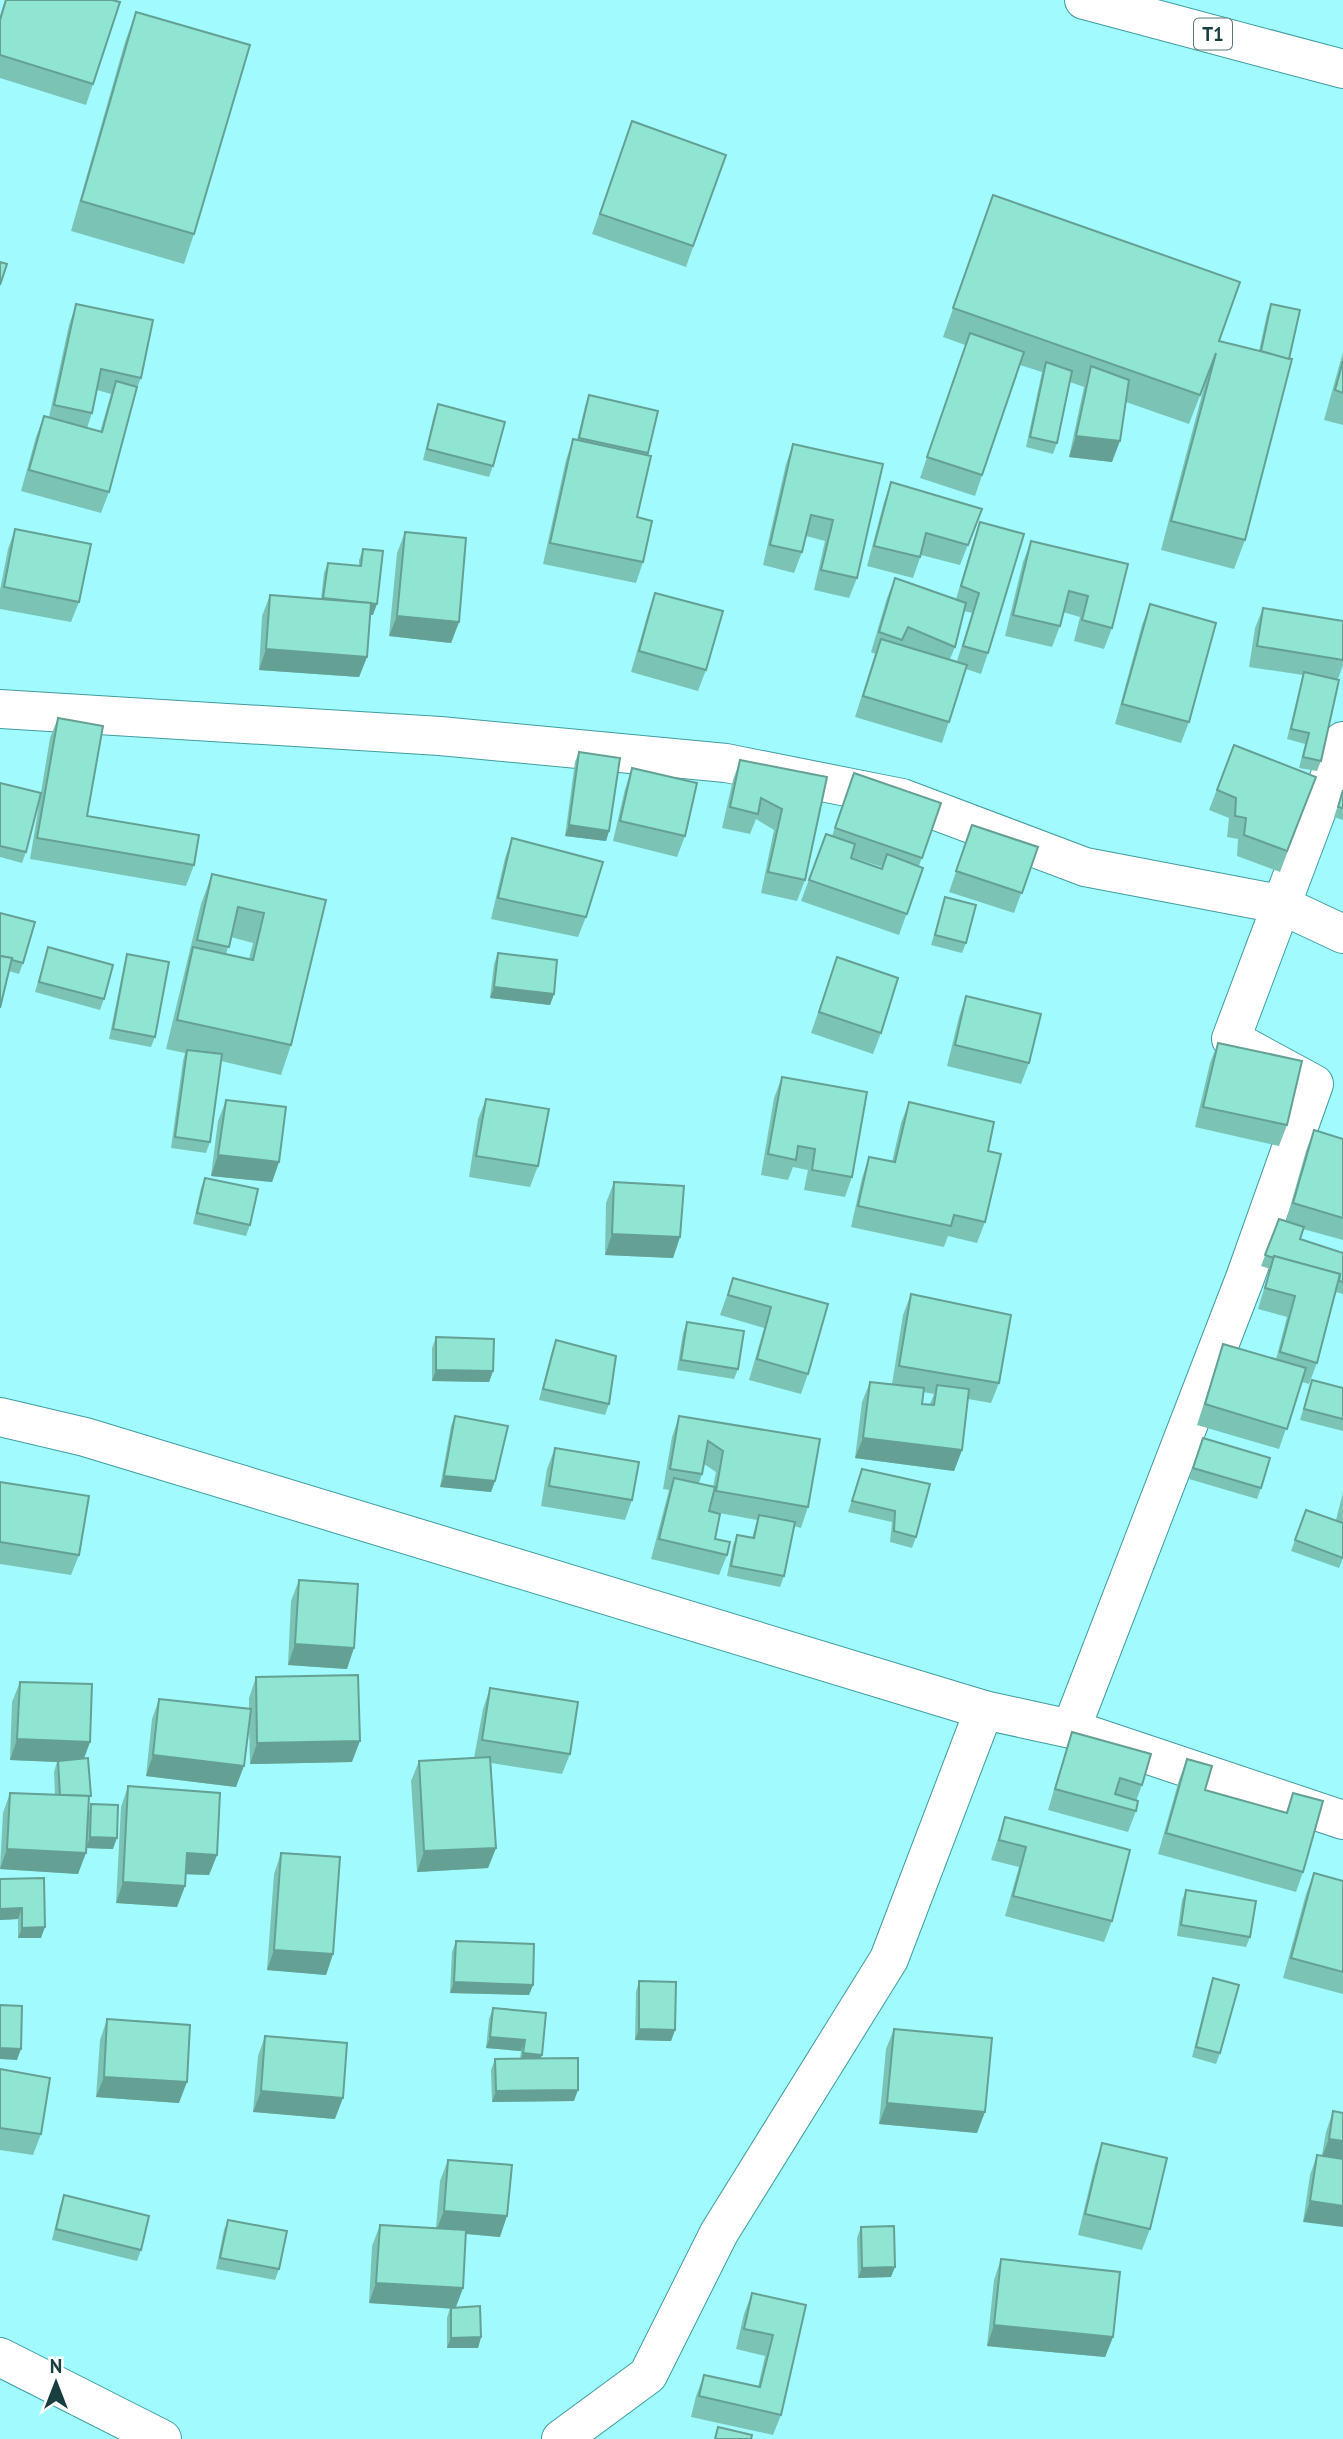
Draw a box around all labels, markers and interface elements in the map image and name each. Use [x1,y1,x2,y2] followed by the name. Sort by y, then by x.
[1194,18,1232,50] road number: T1
[21,2348,91,2418] north arrow
[50,2354,62,2378] text: N

